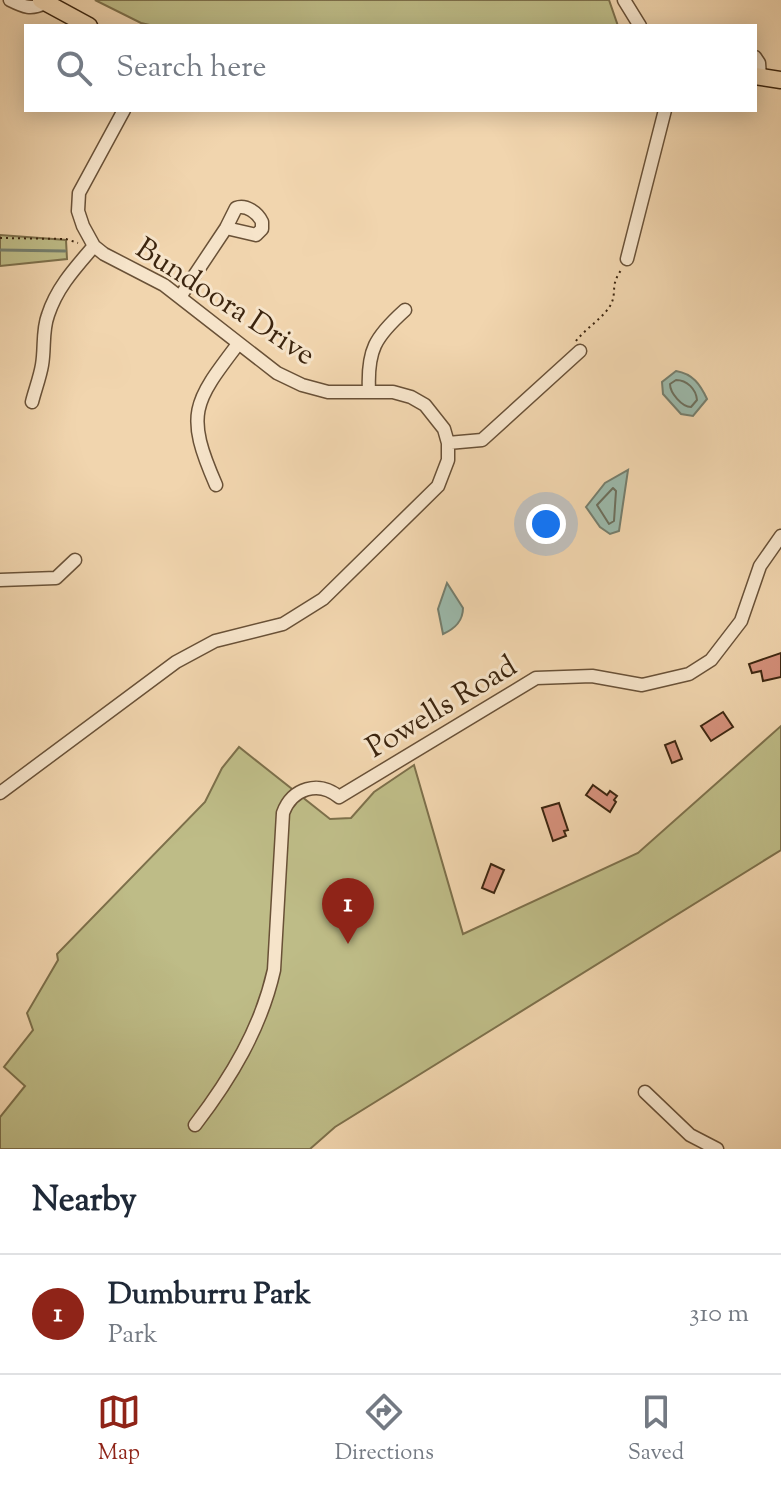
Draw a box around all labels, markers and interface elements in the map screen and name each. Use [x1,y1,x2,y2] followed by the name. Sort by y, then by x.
[24,24,757,112] search box
[52,46,96,90] icon: search
[116,47,266,90] text: Search here
[126,229,323,377] street label: Bundoora Drive
[526,504,566,544] your location
[359,646,526,770] street label: Powells Road
[322,878,374,944] pin: 1
[32,1177,137,1226] text: Nearby
[108,1274,311,1317] text: Dumburru Park
[54,1296,62,1333] text: 1
[689,1296,749,1333] text: 310 m
[108,1317,158,1354] text: Park
[97,1390,141,1470] tab: Map
[335,1390,434,1470] tab: Directions
[628,1390,684,1470] tab: Saved

